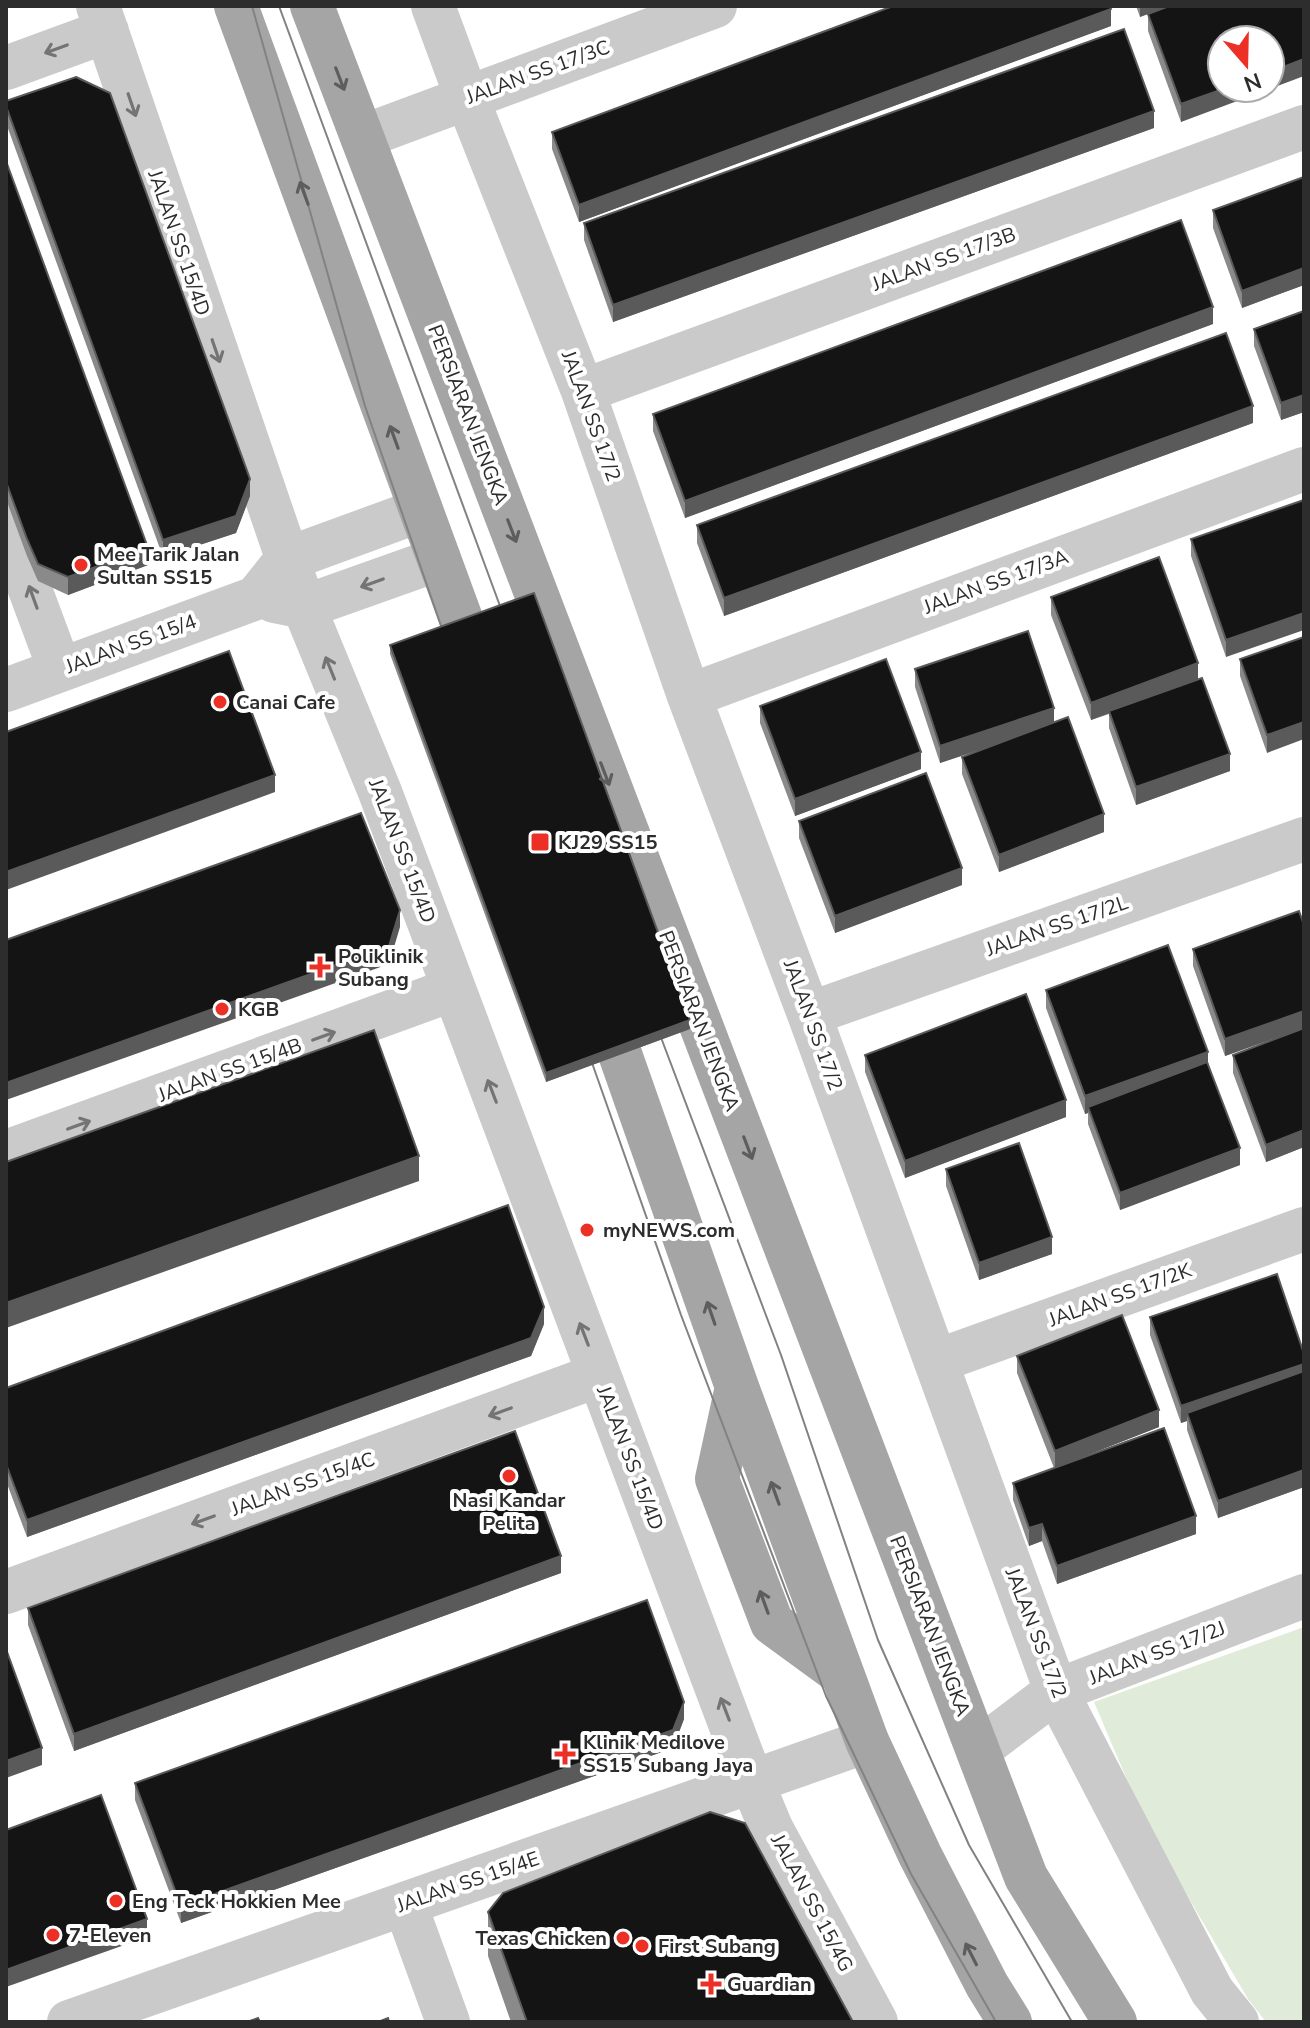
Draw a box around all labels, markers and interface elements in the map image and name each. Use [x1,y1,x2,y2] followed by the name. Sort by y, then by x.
[1206,24,1286,104] north arrow
[462,34,614,111] street label: JALAN SS 17/3C
[44,43,69,58] one-way arrow
[1240,65,1265,99] text: N
[334,66,348,91] one-way arrow
[125,92,140,117] one-way arrow
[141,166,217,319] street label: JALAN SS 15/4D
[296,181,311,206] one-way arrow
[868,220,1020,298] street label: JALAN SS 17/3B
[421,321,515,510] street label: PERSIARAN JENGKA
[210,338,224,363] one-way arrow
[554,346,627,485] street label: JALAN SS 17/2
[386,425,400,450] one-way arrow
[506,518,520,543] one-way arrow
[97,541,239,591] place label: Mee Tarik Jalan Sultan SS15
[919,543,1072,621] street label: JALAN SS 17/3A
[72,556,90,574] marker: Mee Tarik Jalan Sultan SS15
[360,577,384,591] one-way arrow
[25,585,39,610] one-way arrow
[61,608,200,681] street label: JALAN SS 15/4
[321,656,336,681] one-way arrow
[236,689,335,716] place label: Canai Cafe
[211,693,229,711] marker: Canai Cafe
[599,761,613,786] one-way arrow
[362,774,442,927] street label: JALAN SS 15/4D
[558,829,658,856] place label: KJ29 SS15
[529,831,551,853] marker: KJ29 SS15
[982,889,1132,963] street label: JALAN SS 17/2L
[652,927,746,1116] street label: PERSIARAN JENGKA
[338,943,425,993] place label: Poliklinik Subang
[776,955,849,1094] street label: JALAN SS 17/2
[309,956,331,978] marker: Poliklinik Subang
[238,996,279,1023] place label: KGB
[213,1000,231,1018] marker: KGB
[311,1028,335,1042] one-way arrow
[154,1031,306,1109] street label: JALAN SS 15/4B
[484,1079,498,1104] one-way arrow
[66,1117,91,1131] one-way arrow
[742,1135,756,1159] one-way arrow
[603,1217,735,1244] place label: myNEWS.com
[578,1221,596,1239] marker: myNEWS.com
[1044,1257,1196,1334] street label: JALAN SS 17/2K
[703,1301,717,1326] one-way arrow
[576,1322,590,1347] one-way arrow
[590,1381,670,1534] street label: JALAN SS 15/4D
[487,1405,512,1420] one-way arrow
[227,1446,379,1523] street label: JALAN SS 15/4C
[500,1467,518,1485] marker: Nasi Kandar Pelita
[767,1481,781,1506] one-way arrow
[453,1487,566,1537] place label: Nasi Kandar Pelita
[191,1514,216,1528] one-way arrow
[883,1532,977,1721] street label: PERSIARAN JENGKA
[998,1563,1073,1702] street label: JALAN SS 17/2
[756,1590,770,1614] one-way arrow
[1084,1615,1229,1692] street label: JALAN SS 17/2J
[717,1697,731,1722] one-way arrow
[583,1729,753,1779] place label: Klinik Medilove SS15 Subang Jaya
[554,1743,576,1765] marker: Klinik Medilove SS15 Subang Jaya
[764,1829,860,1976] street label: JALAN SS 15/4G
[392,1845,543,1919] street label: JALAN SS 15/4E
[132,1888,341,1915] place label: Eng Teck Hokkien Mee
[107,1892,125,1910] marker: Eng Teck Hokkien Mee
[69,1922,151,1949] place label: 7-Eleven
[476,1925,607,1952] place label: Texas Chicken
[44,1926,62,1944] marker: 7-Eleven
[614,1929,632,1947] marker: Texas Chicken
[658,1933,776,1960] place label: First Subang
[633,1937,651,1955] marker: First Subang
[963,1943,979,1967] one-way arrow
[727,1971,812,1998] place label: Guardian
[702,1975,720,1993] marker: Guardian

